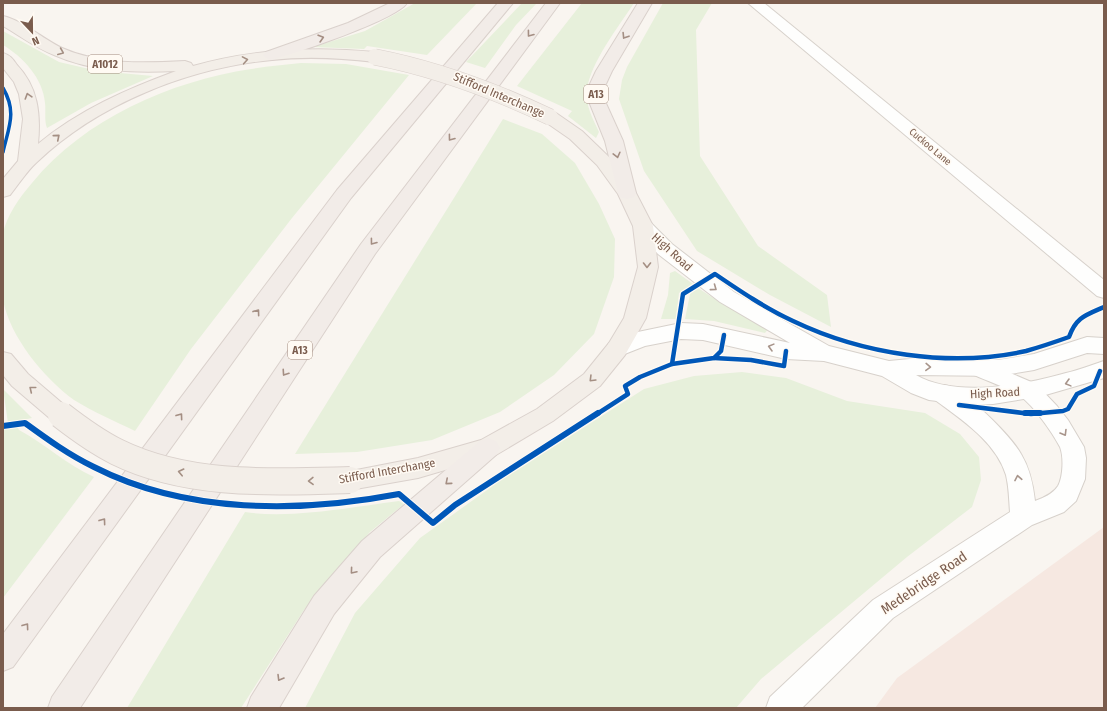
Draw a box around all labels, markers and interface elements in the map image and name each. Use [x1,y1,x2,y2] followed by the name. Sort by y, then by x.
[12,12,52,52] north arrow
[527,30,534,37] one-way arrow
[622,32,629,39] one-way arrow
[30,34,41,48] text: N
[318,34,325,43] one-way arrow
[58,48,65,56] one-way arrow
[88,55,122,73] road number: A1012
[241,56,248,64] one-way arrow
[451,69,547,121] street label: Stifford Interchange
[584,85,608,103] road number: A13
[24,92,32,99] one-way arrow
[906,126,954,168] street label: Cuckoo Lane
[449,134,456,141] one-way arrow
[52,135,60,142] one-way arrow
[612,151,621,158] one-way arrow
[649,230,695,274] street label: High Road
[371,237,378,244] one-way arrow
[643,262,651,268] one-way arrow
[710,283,717,290] one-way arrow
[252,309,259,316] one-way arrow
[288,341,312,359] road number: A13
[768,343,775,352] one-way arrow
[925,362,931,371] one-way arrow
[282,369,290,376] one-way arrow
[589,374,597,382] one-way arrow
[1064,378,1071,386] one-way arrow
[970,385,1020,401] street label: High Road
[30,387,37,394] one-way arrow
[175,414,182,421] one-way arrow
[1059,429,1066,436] one-way arrow
[338,456,436,486] street label: Stifford Interchange
[178,469,185,477] one-way arrow
[1014,475,1023,481] one-way arrow
[308,477,314,485] one-way arrow
[445,478,453,485] one-way arrow
[98,518,106,525] one-way arrow
[878,548,970,618] street label: Medebridge Road
[351,566,358,573] one-way arrow
[21,623,28,630] one-way arrow
[278,674,285,681] one-way arrow

